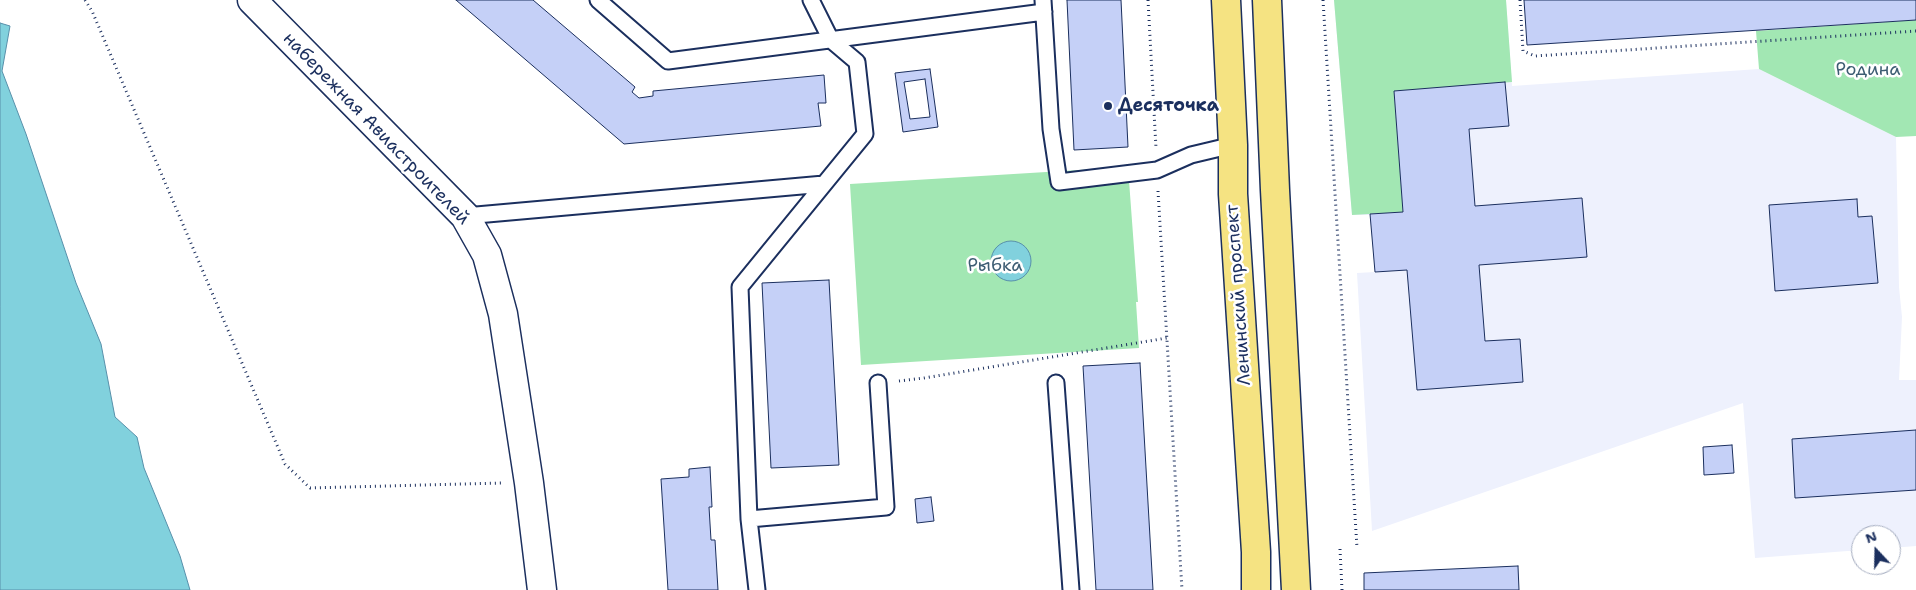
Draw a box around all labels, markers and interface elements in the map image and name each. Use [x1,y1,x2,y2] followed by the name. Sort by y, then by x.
[278,28,474,230] street label: набережная Авиастроителей
[1836,59,1900,81] park label: Родина
[1118,95,1219,117] place label: Десяточка
[1102,100,1114,112] marker: Десяточка
[1222,204,1256,386] street label: Ленинский проспект
[968,255,1022,277] park label: Рыбка
[1851,525,1901,575] north arrow
[1863,527,1879,547] text: N

